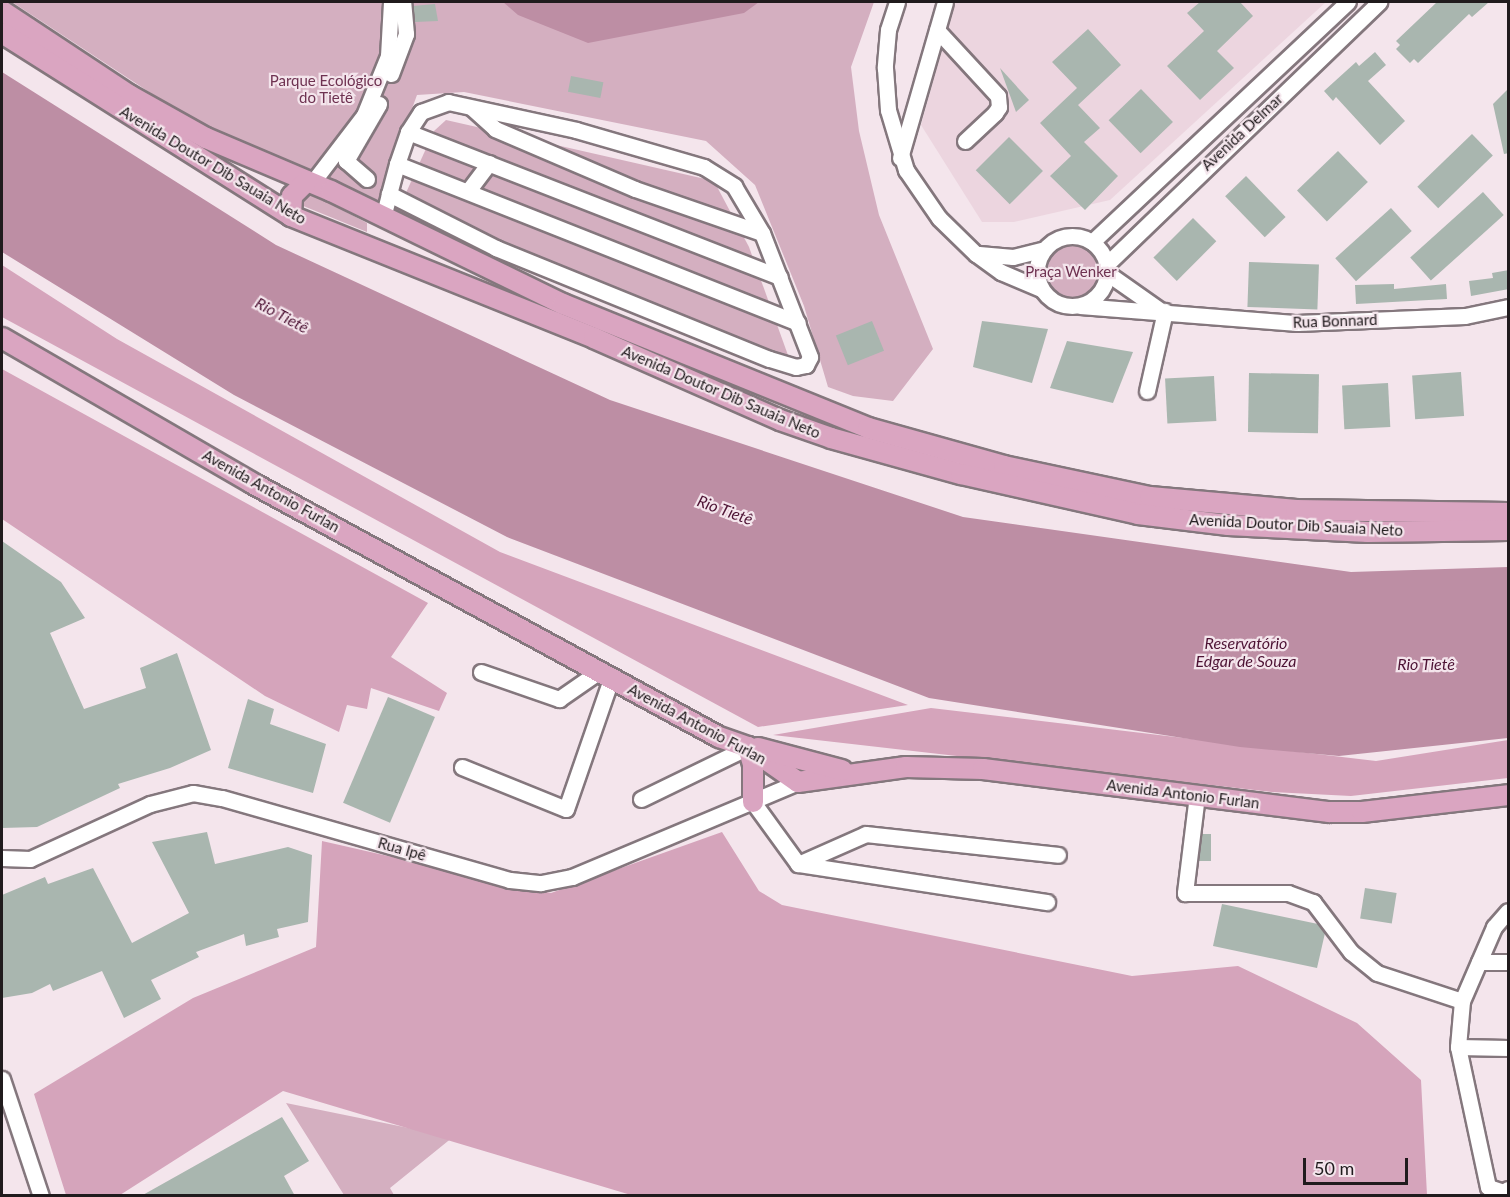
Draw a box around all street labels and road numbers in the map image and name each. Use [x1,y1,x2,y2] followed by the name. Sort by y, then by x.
[1198,90,1286,174] street label: Avenida Delmar
[117,102,309,228] street label: Avenida Doutor Dib Sauaia Neto
[1292,311,1378,331] street label: Rua Bonnard
[619,342,823,442] street label: Avenida Doutor Dib Sauaia Neto
[199,446,343,536] street label: Avenida Antonio Furlan
[1189,510,1403,540] street label: Avenida Doutor Dib Sauaia Neto
[625,680,769,768] street label: Avenida Antonio Furlan
[1105,776,1261,812] street label: Avenida Antonio Furlan
[376,834,428,864] street label: Rua Ipê

